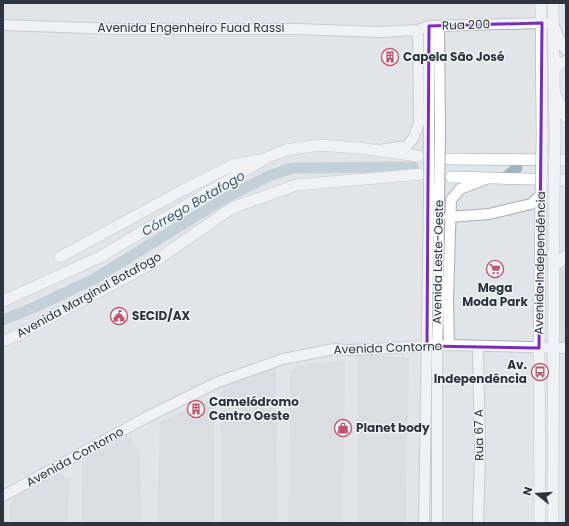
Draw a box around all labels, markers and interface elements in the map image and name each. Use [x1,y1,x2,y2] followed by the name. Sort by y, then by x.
[442,15,490,34] street label: Rua 200
[98,19,284,36] street label: Avenida Engenheiro Fuad Rassi
[380,47,400,67] building icon: Capela São José
[403,48,505,65] place label: Capela São José
[138,166,249,241] water label: Córrego Botafogo
[530,191,549,335] street label: Avenida Independência
[428,200,447,324] street label: Avenida Leste-Oeste
[13,247,165,342] street label: Avenida Marginal Botafogo
[485,259,505,279] supermarket icon: Mega Moda Park
[462,279,528,310] place label: Mega Moda Park
[109,306,129,326] public building icon: SECID/AX
[132,307,191,324] place label: SECID/AX
[333,337,443,358] street label: Avenida Contorno
[434,356,527,387] place label: Av. Independência
[530,362,550,382] bus stop icon: Av. Independência
[209,393,299,424] place label: Camelódromo Centro Oeste
[186,399,206,419] building icon: Camelódromo Centro Oeste
[470,409,487,461] street label: Rua 67 A
[333,418,353,438] shop icon: Planet body
[356,419,430,436] place label: Planet body
[23,423,127,490] street label: Avenida Contorno
[517,474,557,514] north arrow
[519,485,536,497] text: N

